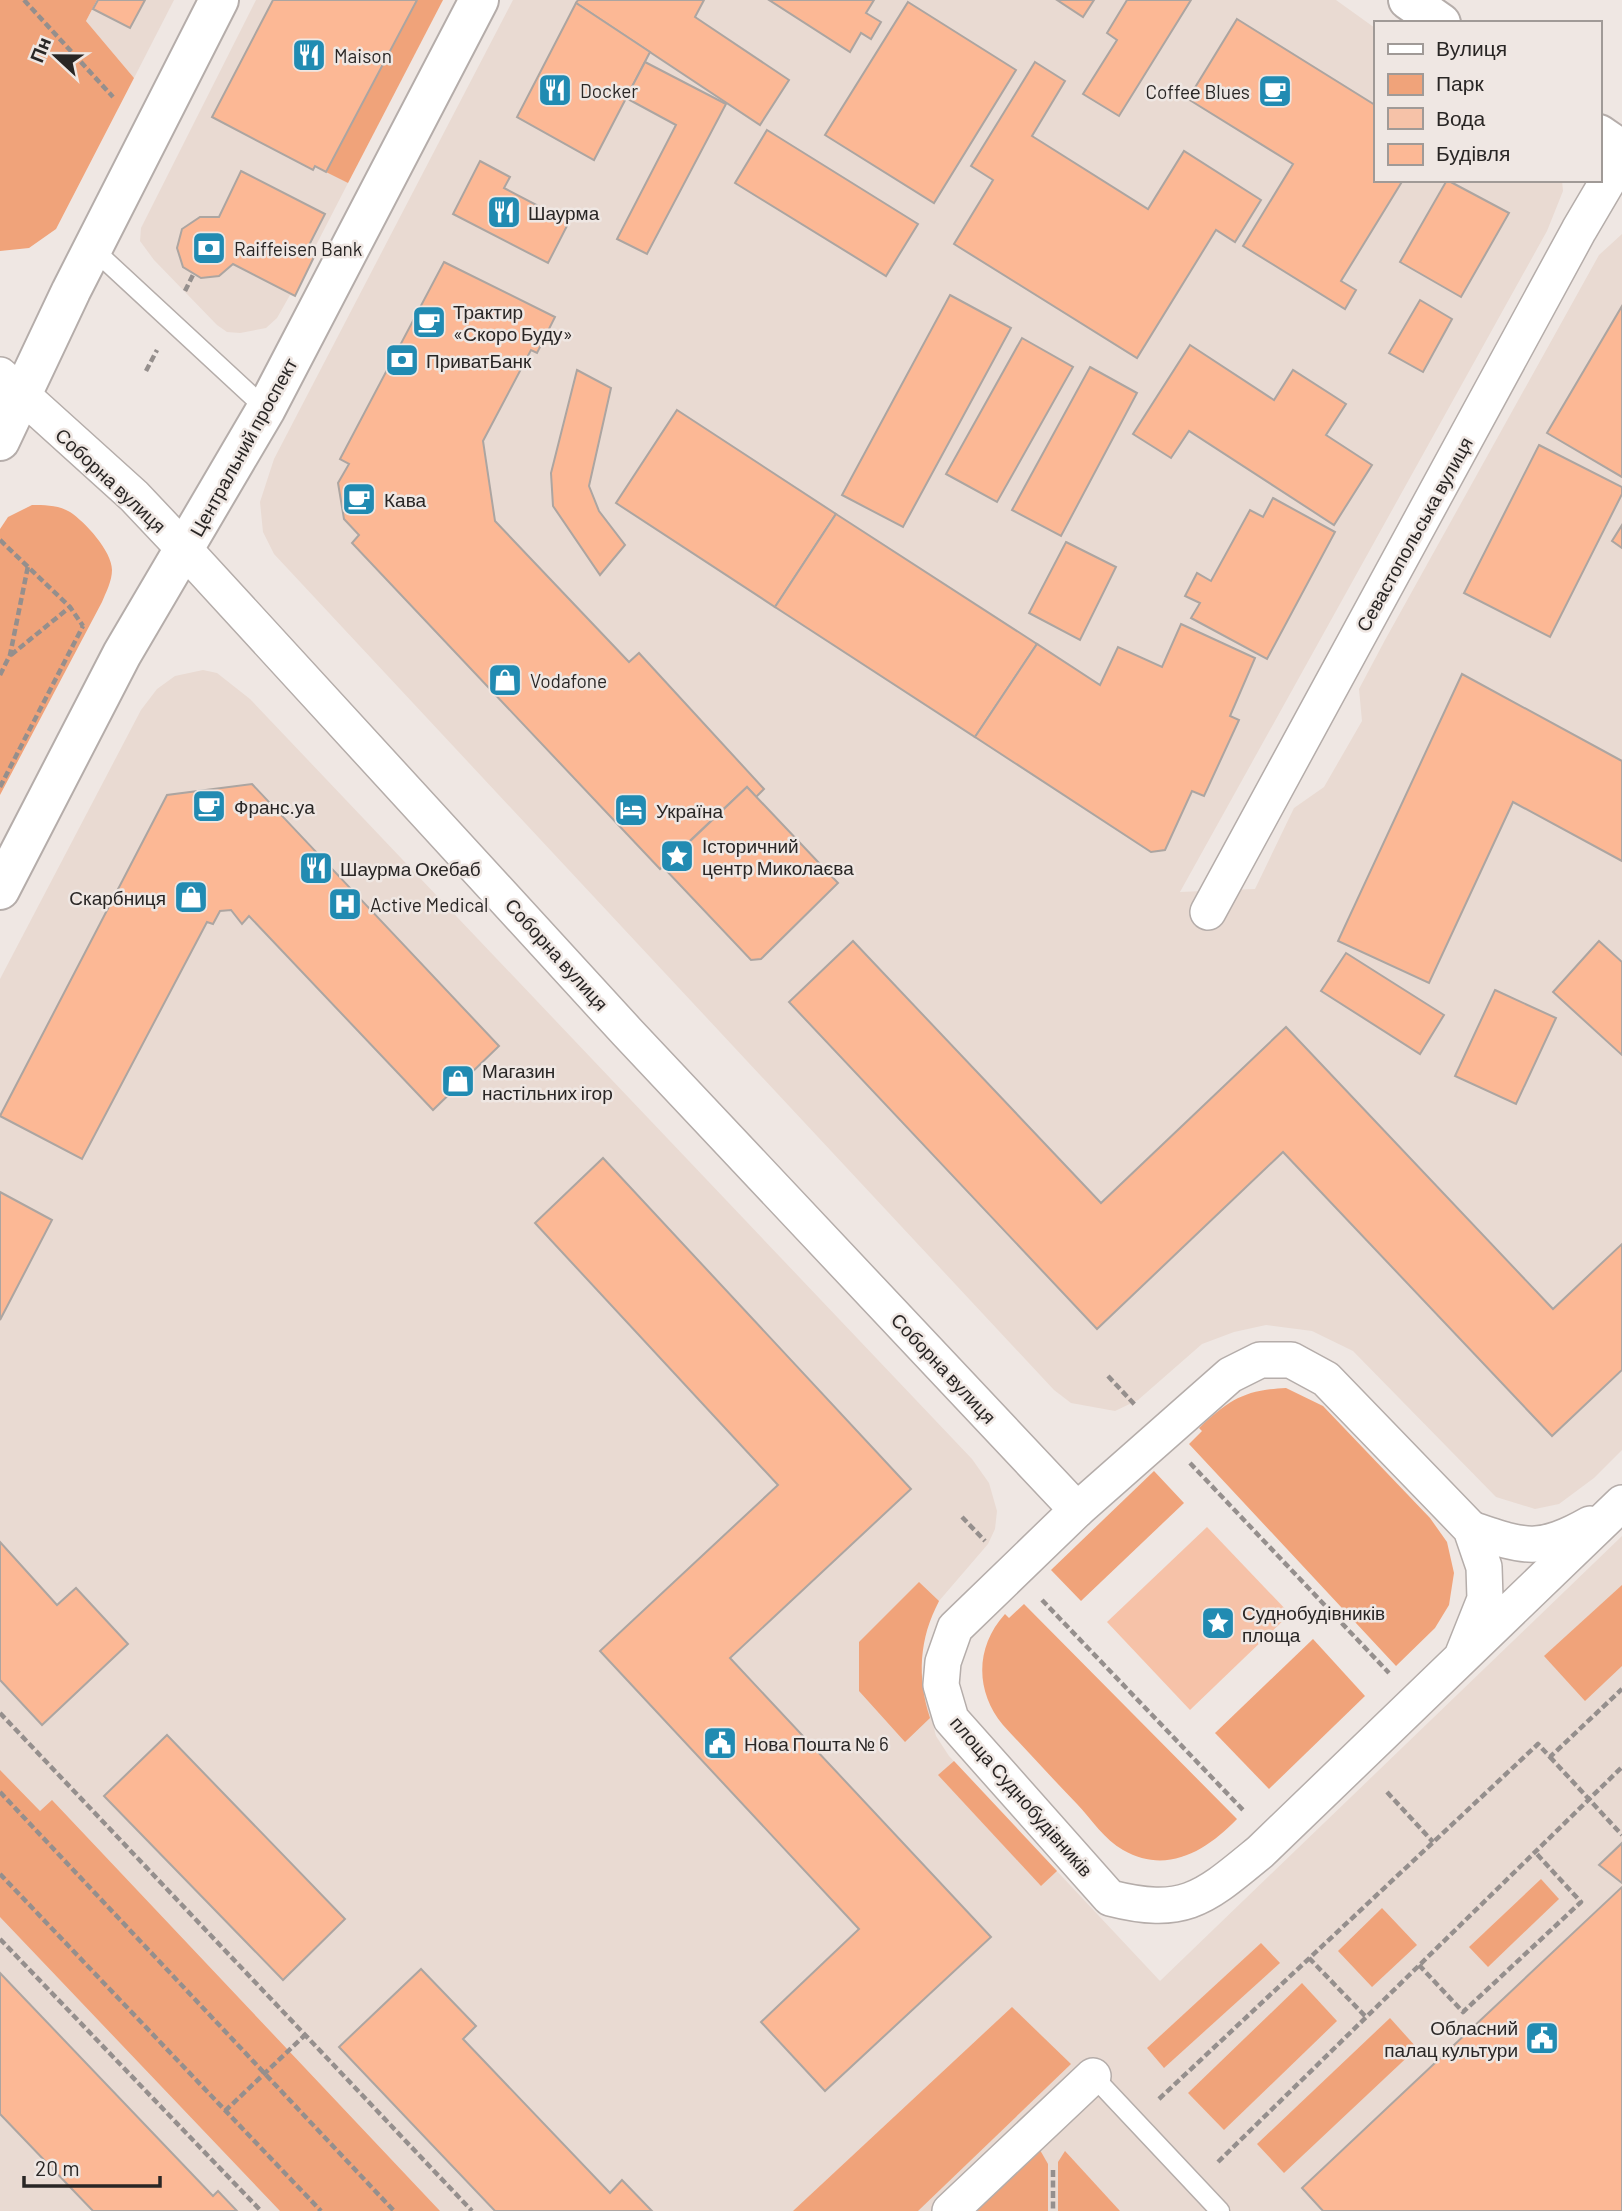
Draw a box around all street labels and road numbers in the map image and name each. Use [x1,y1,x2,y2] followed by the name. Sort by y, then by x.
[184,354,302,540] street label: Центральний проспект
[51,423,171,537] street label: Соборна вулиця
[1351,433,1477,635] street label: Севастопольська вулиця
[501,893,613,1015] street label: Соборна вулиця
[887,1308,1001,1428] street label: Соборна вулиця
[946,1711,1098,1881] street label: площа Суднобудівників

